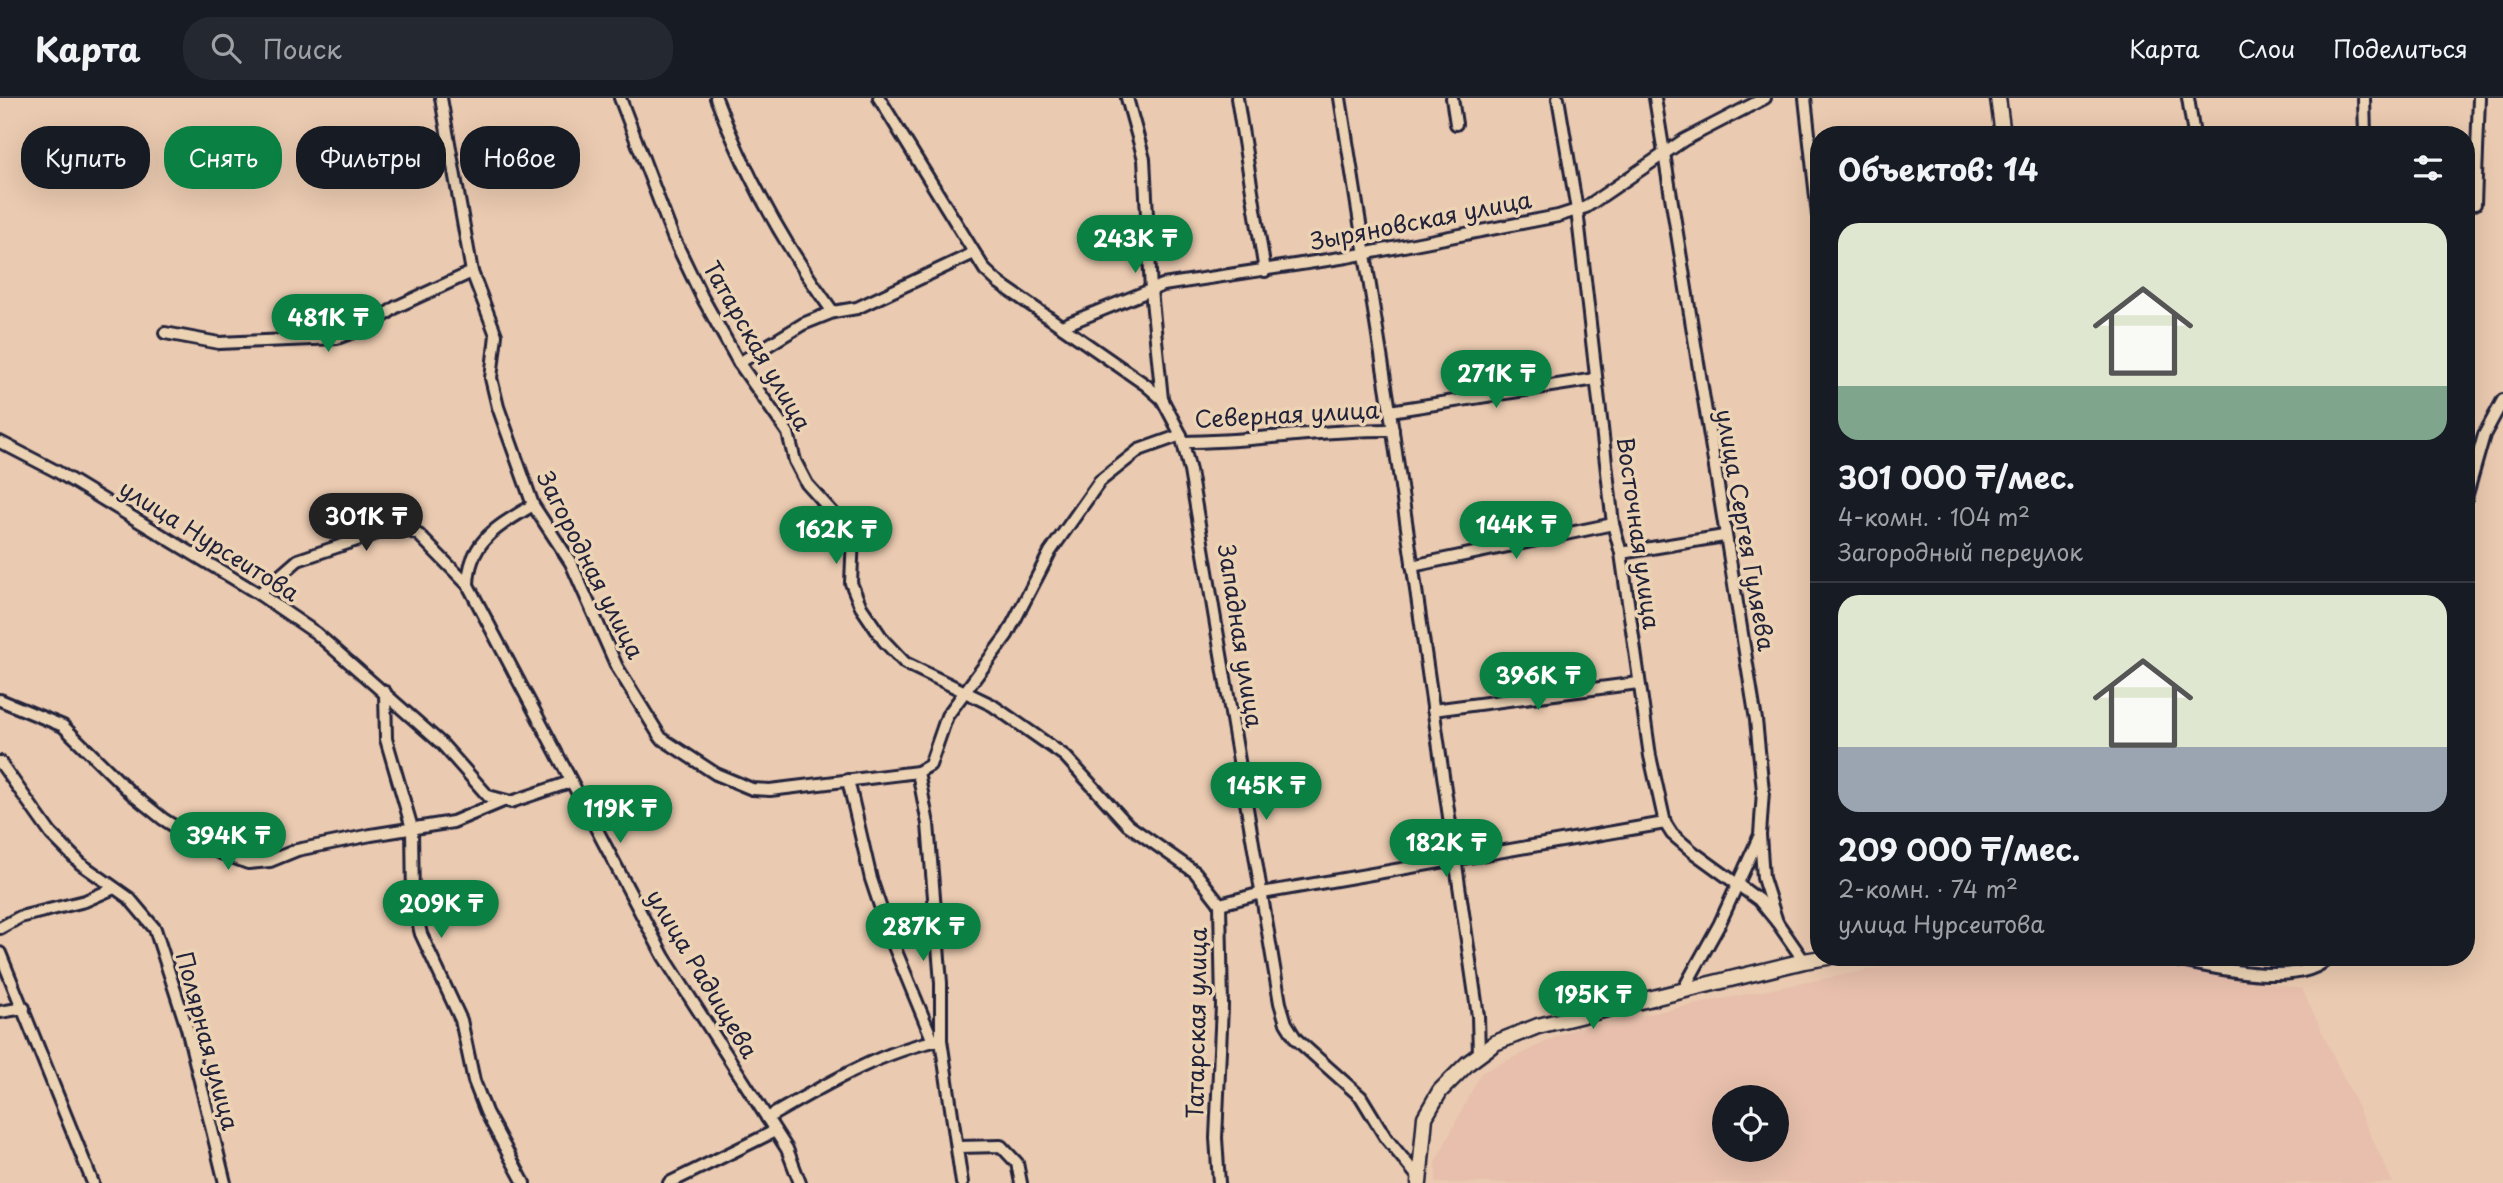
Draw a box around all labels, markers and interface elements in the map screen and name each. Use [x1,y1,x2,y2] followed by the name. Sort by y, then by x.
[183,17,673,80] search box
[35,23,141,73] text: Карта
[207,29,245,67] icon: search
[263,29,342,68] text: Поиск
[2129,30,2200,66] text: Карта
[2238,30,2295,66] text: Слои
[2333,30,2468,66] text: Поделиться
[21,126,150,189] chip: Купить
[164,126,282,189] chip: Снять
[296,126,446,189] chip: Фильтры
[460,126,580,189] chip: Новое
[1838,146,2038,191] text: Объектов: 14
[2409,149,2447,187] icon: filters
[1307,181,1535,258] street label: Зыряновская улица
[1078,216,1192,275] pin: 243K ₸
[1093,220,1177,255] text: 243K ₸
[695,254,821,437] street label: Татарская улица
[2080,268,2206,394] icon: home
[271,294,385,354] pin: 481K ₸
[288,299,368,334] text: 481K ₸
[1439,350,1553,410] pin: 271K ₸
[1457,355,1535,390] text: 271K ₸
[1194,391,1381,436] street label: Северная улица
[1708,406,1785,654] street label: улица Сергея Гуляева
[1609,434,1670,632] street label: Восточная улица
[1838,454,2075,499] text: 301 000 ₸/мес.
[529,464,654,665] street label: Загородная улица
[113,470,307,610] street label: улица Нурсеитова
[309,494,423,553] pin: 301K ₸
[325,498,407,533] text: 301K ₸
[1838,499,2030,534] text: 4-комн. · 104 m²
[1459,502,1573,561] pin: 144K ₸
[779,506,893,566] pin: 162K ₸
[1476,506,1556,541] text: 144K ₸
[795,511,877,546] text: 162K ₸
[1838,534,2083,569] text: Загородный переулок
[1210,542,1273,731] street label: Западная улица
[2080,640,2206,766] icon: home
[1481,652,1595,712] pin: 396K ₸
[1496,657,1580,692] text: 396K ₸
[1209,762,1323,822] pin: 145K ₸
[1227,767,1305,802] text: 145K ₸
[563,786,677,845] pin: 119K ₸
[583,790,657,825] text: 119K ₸
[171,812,285,872] pin: 394K ₸
[186,817,270,852] text: 394K ₸
[1389,820,1503,879] pin: 182K ₸
[1406,824,1486,859] text: 182K ₸
[1838,826,2080,871] text: 209 000 ₸/мес.
[1838,871,2018,906] text: 2-комн. · 74 m²
[384,880,498,940] pin: 209K ₸
[639,882,768,1065] street label: улица Радищева
[399,885,483,920] text: 209K ₸
[866,904,980,963] pin: 287K ₸
[1838,906,2045,941] text: улица Нурсеитова
[882,908,964,943] text: 287K ₸
[1176,927,1215,1119] street label: Татарская улица
[168,948,249,1134] street label: Полярная улица
[1536,972,1650,1031] pin: 195K ₸
[1554,976,1632,1011] text: 195K ₸
[1712,1085,1789,1162] map controls
[1712,1085,1789,1162] button: locate

